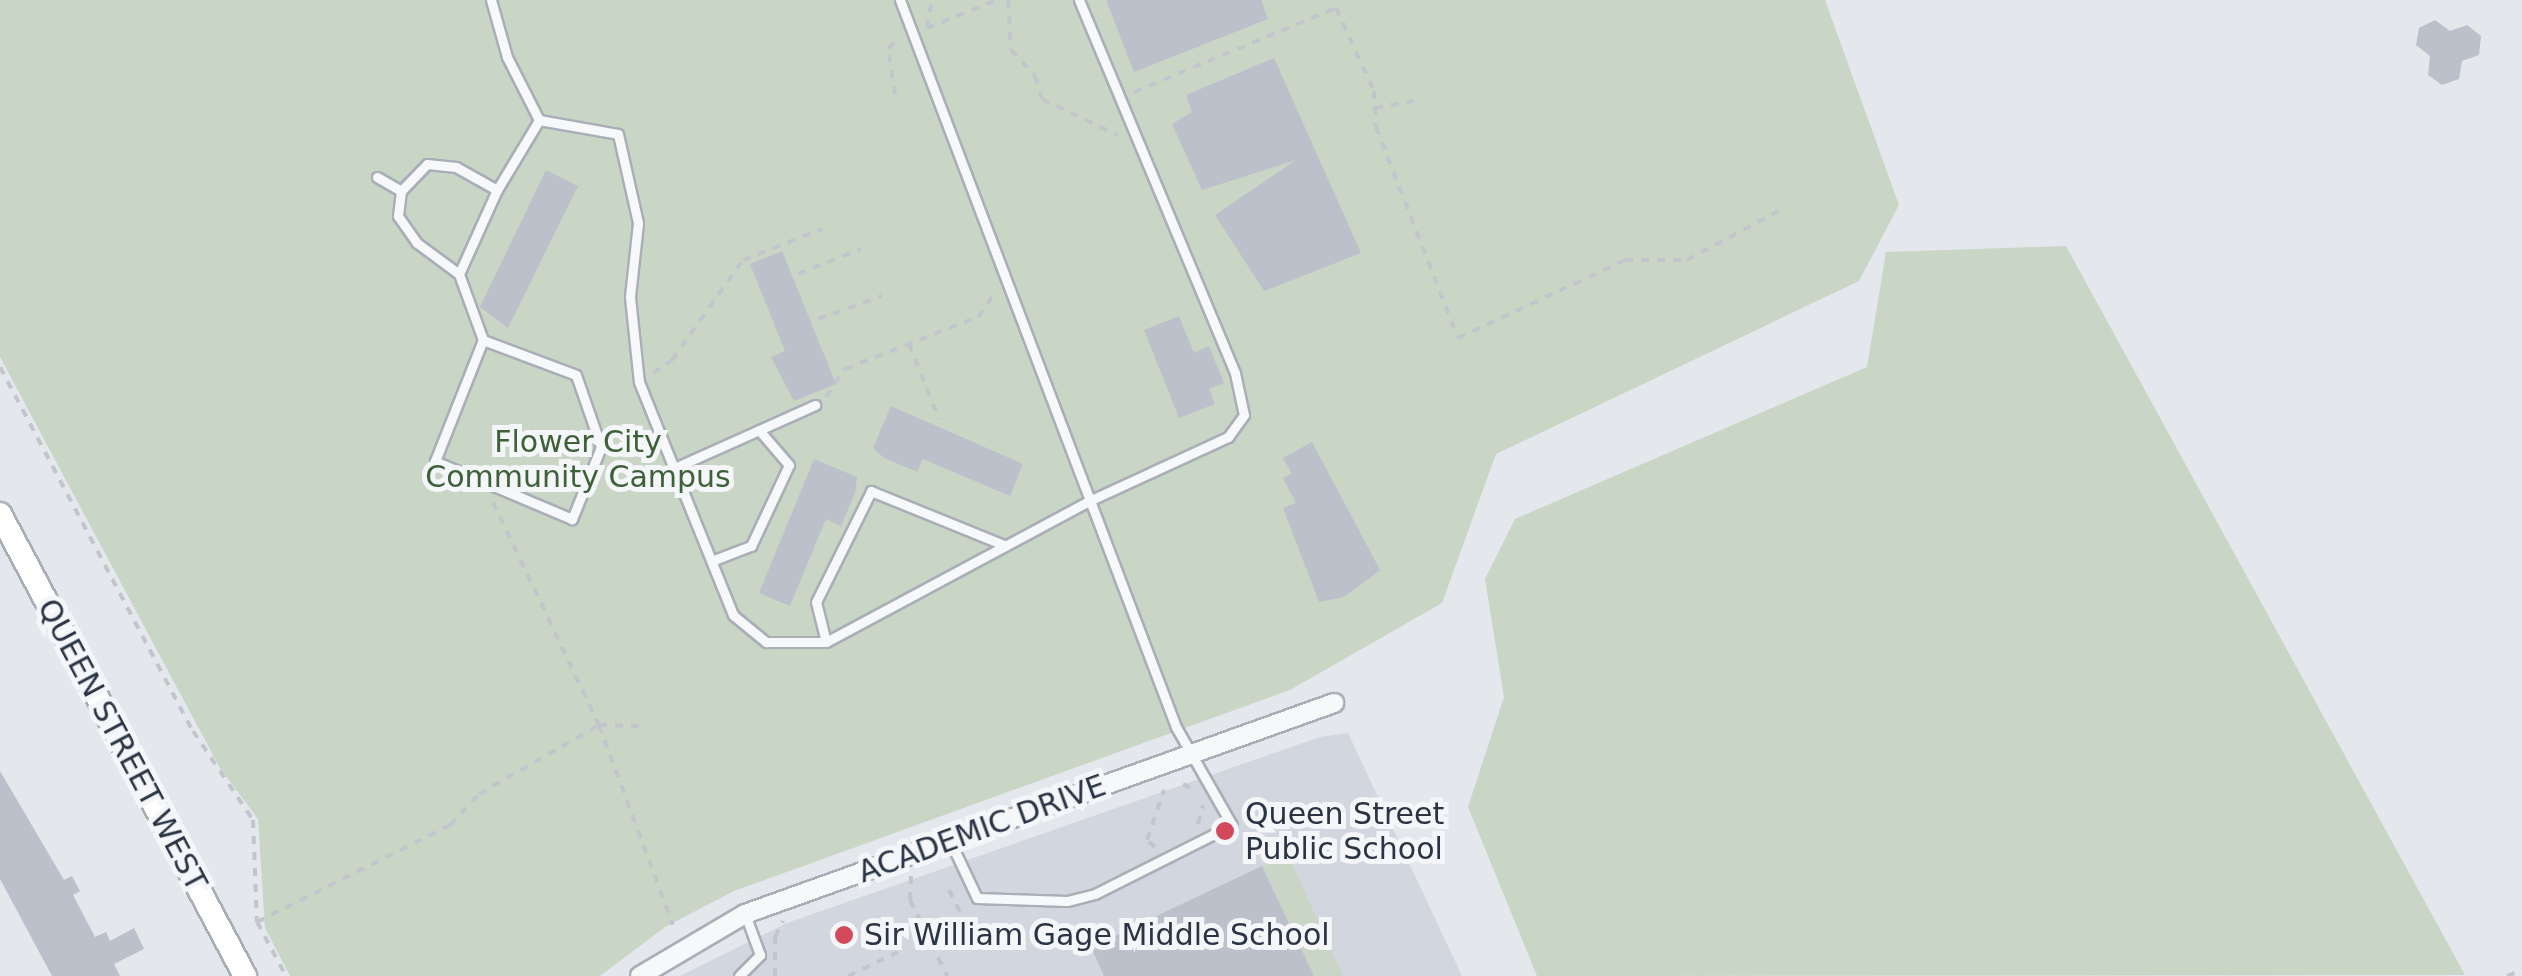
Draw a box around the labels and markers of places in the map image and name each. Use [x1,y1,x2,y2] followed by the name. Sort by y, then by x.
[1245,796,1444,866] place label: Queen Street Public School
[1214,820,1236,842] marker: Queen Street Public School
[864,917,1330,953] place label: Sir William Gage Middle School
[833,924,855,946] marker: Sir William Gage Middle School

